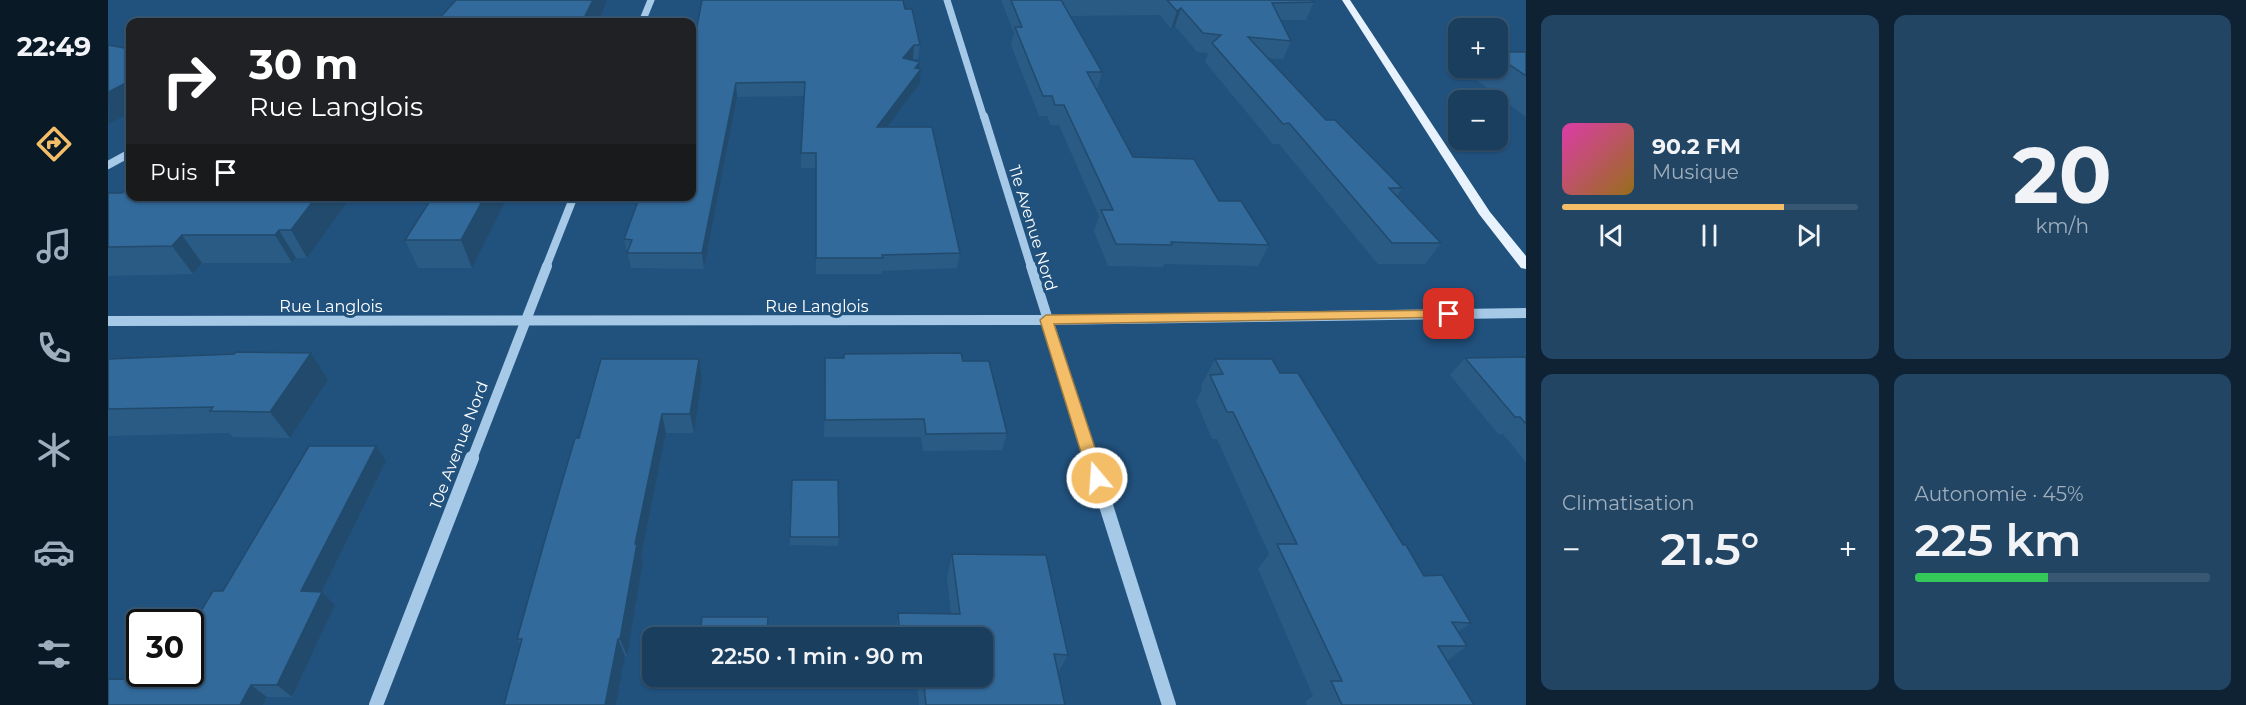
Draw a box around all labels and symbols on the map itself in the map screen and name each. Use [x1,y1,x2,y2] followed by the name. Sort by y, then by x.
[1005,163,1061,293] street label: 11e Avenue Nord
[1423,288,1474,339] pin
[279,297,383,316] street label: Rue Langlois
[765,297,869,316] street label: Rue Langlois
[426,379,492,511] street label: 10e Avenue Nord
[1065,446,1129,510] position arrow
[126,609,204,687] speed limit sign: 30

